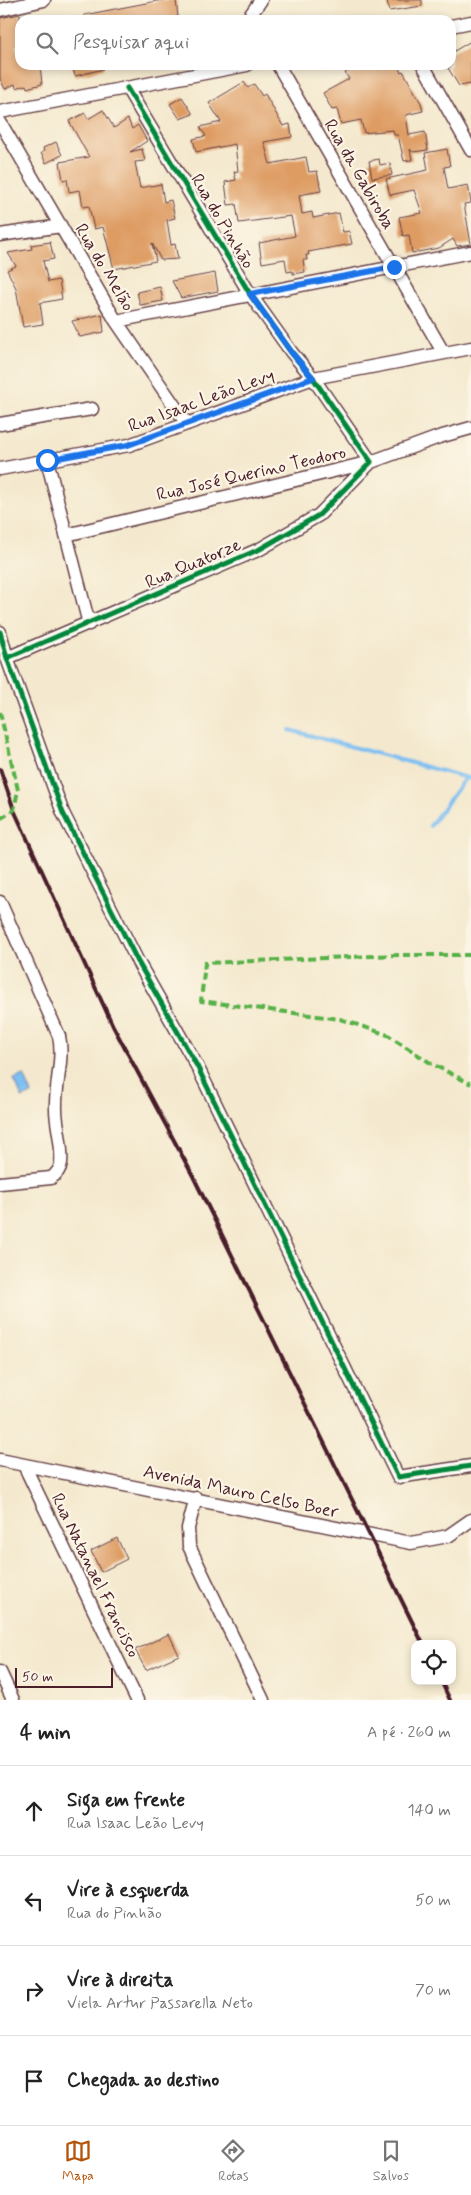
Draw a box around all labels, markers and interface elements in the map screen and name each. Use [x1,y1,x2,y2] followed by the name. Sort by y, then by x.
[15,15,456,70] search box
[33,29,61,57] icon: search
[73,30,189,55] text: Pesquisar aqui
[318,115,400,234] street label: Rua da Gabiroba
[184,170,260,273] street label: Rua do Pinhão
[68,219,140,316] street label: Rua do Melão
[383,256,406,279] route end
[125,363,278,439] street label: Rua Isaac Leão Levy
[154,441,348,507] street label: Rua José Querino Teodoro
[36,449,59,472] route start
[142,533,245,595] street label: Rua Quatorze
[141,1460,341,1525] street label: Avenida Mauro Celso Boer
[45,1489,145,1662] street label: Rua Natanael Francisco
[411,1640,456,1685] map controls
[411,1640,456,1685] button: locate
[15,1665,112,1688] scale bar
[22,1668,53,1686] text: 50 m
[20,1719,71,1747] text: 4 min
[367,1722,451,1743] text: A pé · 260 m
[67,1788,185,1813] text: Siga em frente
[20,1797,48,1825] icon: ahead
[407,1800,451,1821] text: 140 m
[67,1813,204,1834] text: Rua Isaac Leão Levy
[67,1878,189,1903] text: Vire à esquerda
[20,1887,48,1915] icon: left
[415,1890,451,1911] text: 50 m
[67,1903,162,1924] text: Rua do Pinhão
[67,1968,173,1993] text: Vire à direita
[20,1977,48,2005] icon: right
[415,1980,451,2001] text: 70 m
[67,1993,253,2014] text: Viela Artur Passarella Neto
[20,2067,48,2095] icon: arrive
[67,2068,219,2093] text: Chegada ao destino
[62,2137,94,2185] tab: Mapa
[218,2137,249,2185] tab: Rotas
[373,2137,409,2185] tab: Salvos

